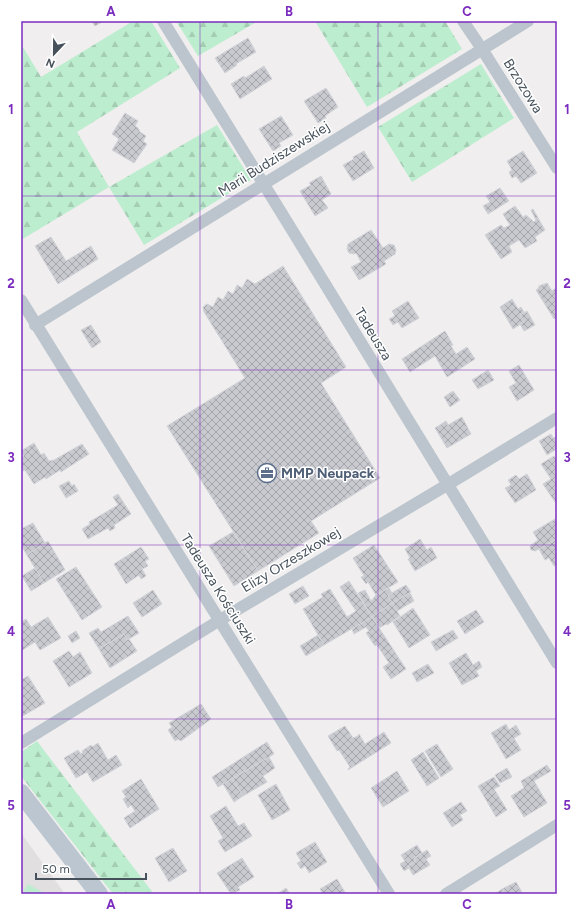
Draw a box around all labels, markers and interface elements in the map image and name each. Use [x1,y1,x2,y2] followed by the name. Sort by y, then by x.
[106,4,116,19] text: A
[285,4,293,19] text: B
[462,4,472,19] text: C
[34,34,74,74] north arrow
[44,55,57,70] text: N
[500,56,546,116] street label: Brzozowa
[8,102,14,117] text: 1
[564,102,570,117] text: 1
[215,118,333,200] street label: Marii Budziszewskiej
[7,276,15,291] text: 2
[563,276,571,291] text: 2
[351,305,395,363] street label: Tadeusza
[7,450,15,465] text: 3
[563,450,571,465] text: 3
[256,462,278,484] office icon: MMP Neupack
[281,465,375,482] place label: MMP Neupack
[238,524,344,596] street label: Elizy Orzeszkowej
[177,531,259,647] street label: Tadeusza Kościuszki
[7,624,15,639] text: 4
[563,624,571,639] text: 4
[7,798,15,813] text: 5
[563,798,571,813] text: 5
[36,855,146,881] scale bar
[42,862,70,876] text: 50 m
[106,897,116,912] text: A
[285,897,293,912] text: B
[462,897,472,912] text: C

